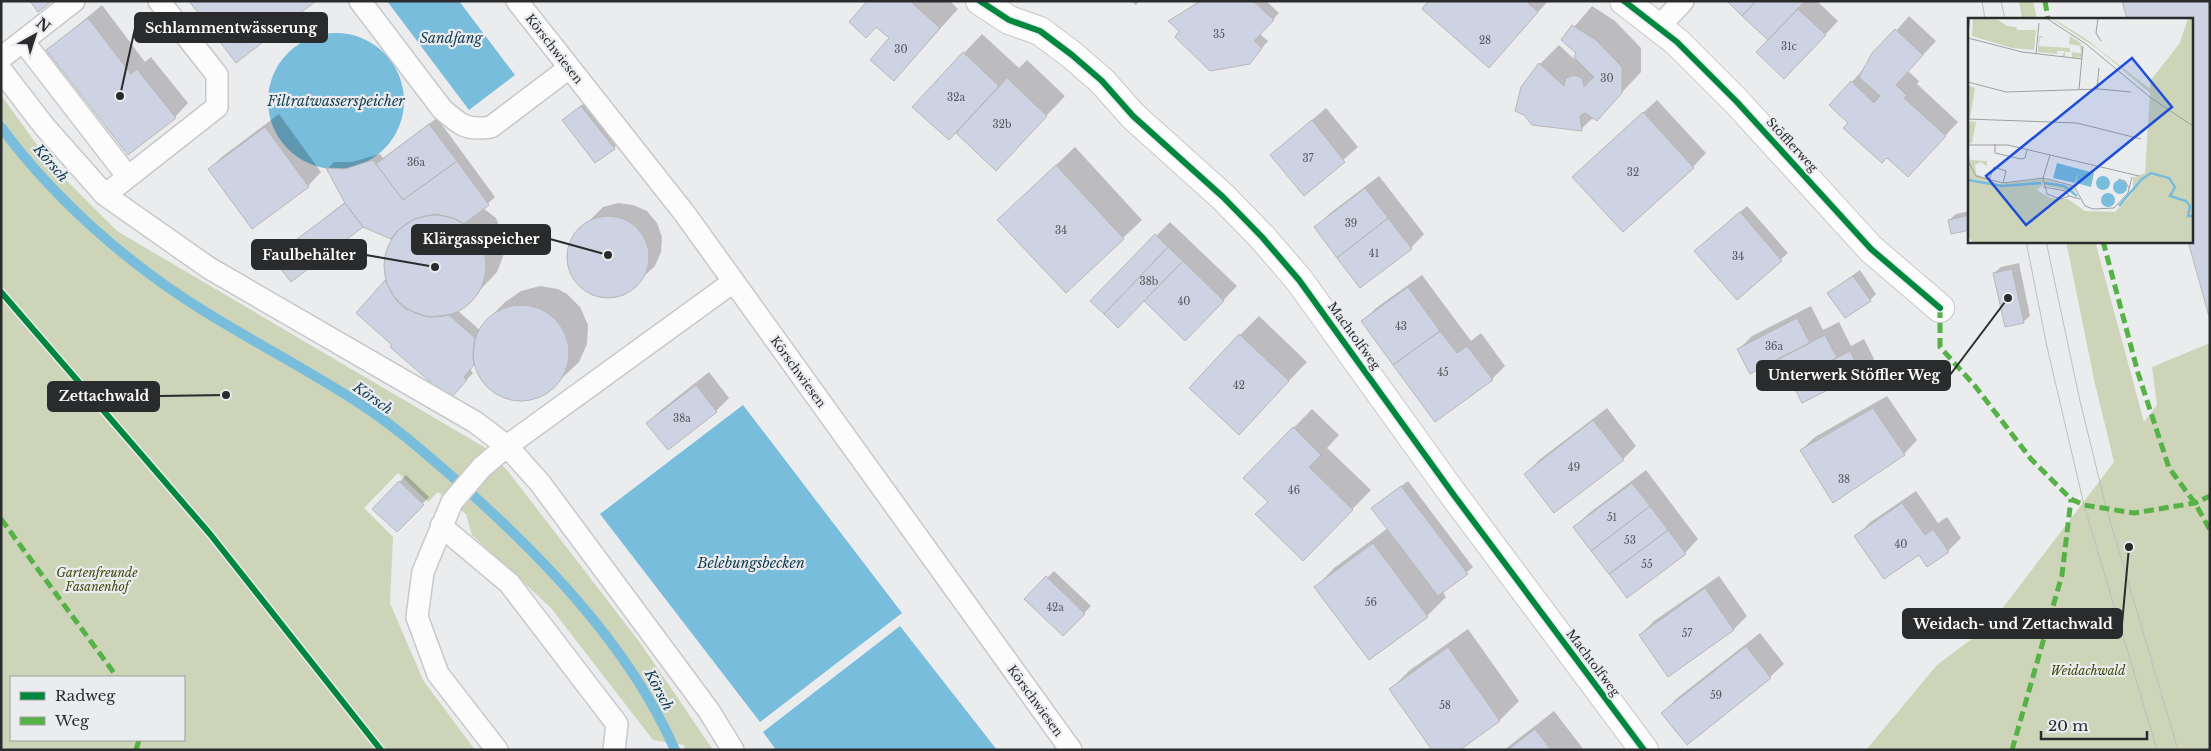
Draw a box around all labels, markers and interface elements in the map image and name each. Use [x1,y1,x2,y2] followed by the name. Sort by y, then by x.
[10,10,60,60] north arrow
[523,11,586,87] street label: Körschwiesen
[135,13,327,42] callout: Schlammentwässerung
[32,14,54,36] text: N
[1968,18,2194,242] inset map
[145,19,317,37] text: Schlammentwässerung
[1213,28,1225,41] house number: 35
[420,29,484,47] water label: Sandfang
[1479,34,1491,47] house number: 28
[1781,40,1798,53] house number: 31c
[894,43,908,56] house number: 30
[1600,72,1614,85] house number: 30
[947,91,965,104] house number: 32a
[266,92,405,110] water label: Filtratwasserspeicher
[1763,114,1822,175] street label: Stöfflerweg
[993,118,1012,131] house number: 32b
[29,140,72,186] water label: Körsch
[1302,152,1315,165] house number: 37
[407,156,426,169] house number: 36a
[1627,166,1639,179] house number: 32
[1345,217,1357,230] house number: 39
[1055,224,1067,237] house number: 34
[412,225,550,254] callout: Klärgasspeicher
[422,230,540,248] text: Klärgasspeicher
[252,240,366,269] callout: Faulbehälter
[262,246,356,264] text: Faulbehälter
[1369,247,1379,260] house number: 41
[1732,250,1744,263] house number: 34
[1140,275,1159,288] house number: 38b
[1178,295,1191,308] house number: 40
[1325,299,1384,373] street label: Machtolfweg
[1395,320,1407,333] house number: 43
[768,333,829,410] street label: Körschwiesen
[1765,340,1784,353] house number: 36a
[1757,361,1950,390] callout: Unterwerk Stöffler Weg
[1437,366,1449,379] house number: 45
[1768,366,1941,384] text: Unterwerk Stöffler Weg
[349,377,396,418] water label: Körsch
[1233,379,1245,392] house number: 42
[48,382,159,411] callout: Zettachwald
[59,387,150,405] text: Zettachwald
[673,412,691,425] house number: 38a
[1568,461,1580,474] house number: 49
[1838,473,1850,486] house number: 38
[1288,484,1300,497] house number: 46
[1607,511,1617,524] house number: 51
[1624,534,1636,547] house number: 53
[1895,538,1908,551] house number: 40
[696,554,805,572] water label: Belebungsbecken
[1641,558,1653,571] house number: 55
[56,565,138,594] park label: Gartenfreunde Fasanenhof
[1365,596,1377,609] house number: 56
[1046,601,1064,614] house number: 42a
[1903,609,2122,638] callout: Weidach- und Zettachwald
[1912,615,2113,633] text: Weidach- und Zettachwald
[1563,626,1624,700] street label: Machtolfweg
[1682,627,1693,640] house number: 57
[1005,662,1066,739] street label: Körschwiesen
[2051,663,2126,678] park label: Weidachwald
[640,665,677,714] water label: Körsch
[10,676,185,741] legend
[55,686,116,705] text: Radweg
[1710,689,1722,702] house number: 59
[1439,699,1451,712] house number: 58
[2041,708,2147,740] scale bar
[54,711,90,730] text: Weg
[2048,716,2088,735] text: 20 m

